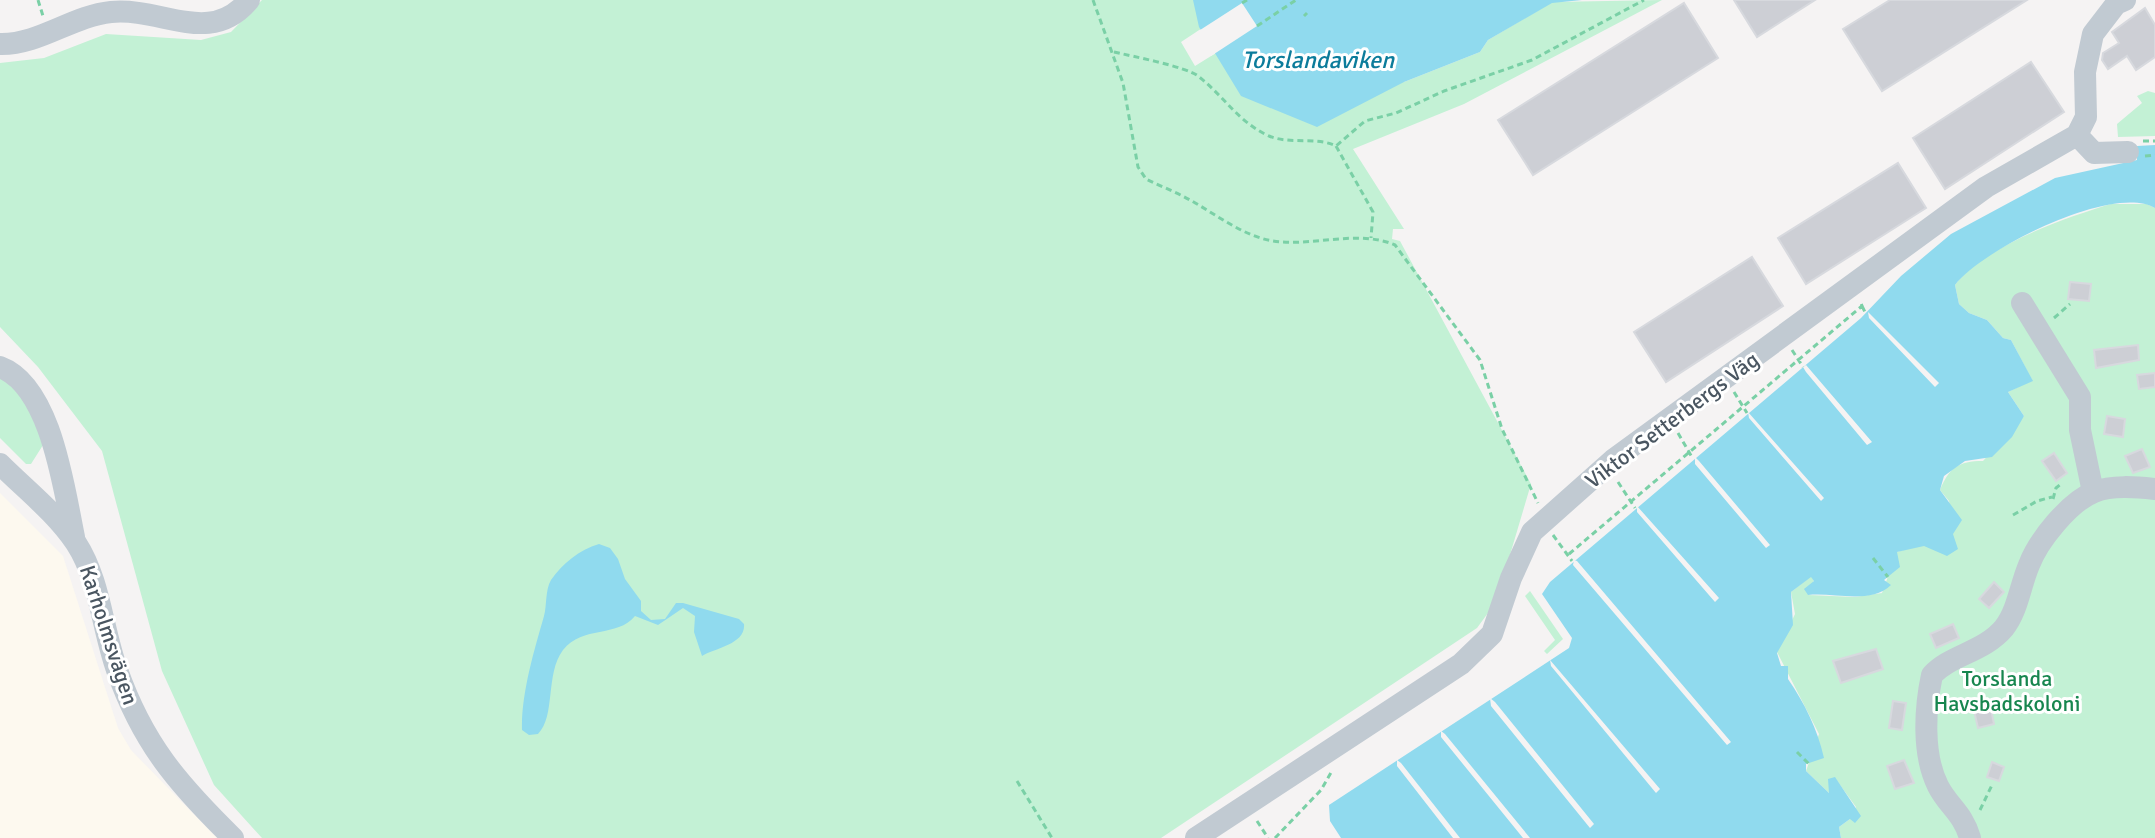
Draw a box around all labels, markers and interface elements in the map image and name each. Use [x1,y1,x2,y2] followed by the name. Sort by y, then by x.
[1242,45,1395,75] water label: Torslandaviken
[1580,346,1764,494] street label: Viktor Setterbergs Väg
[74,562,144,708] street label: Karholmsvägen
[1934,665,2080,717] park label: Torslanda Havsbadskoloni

